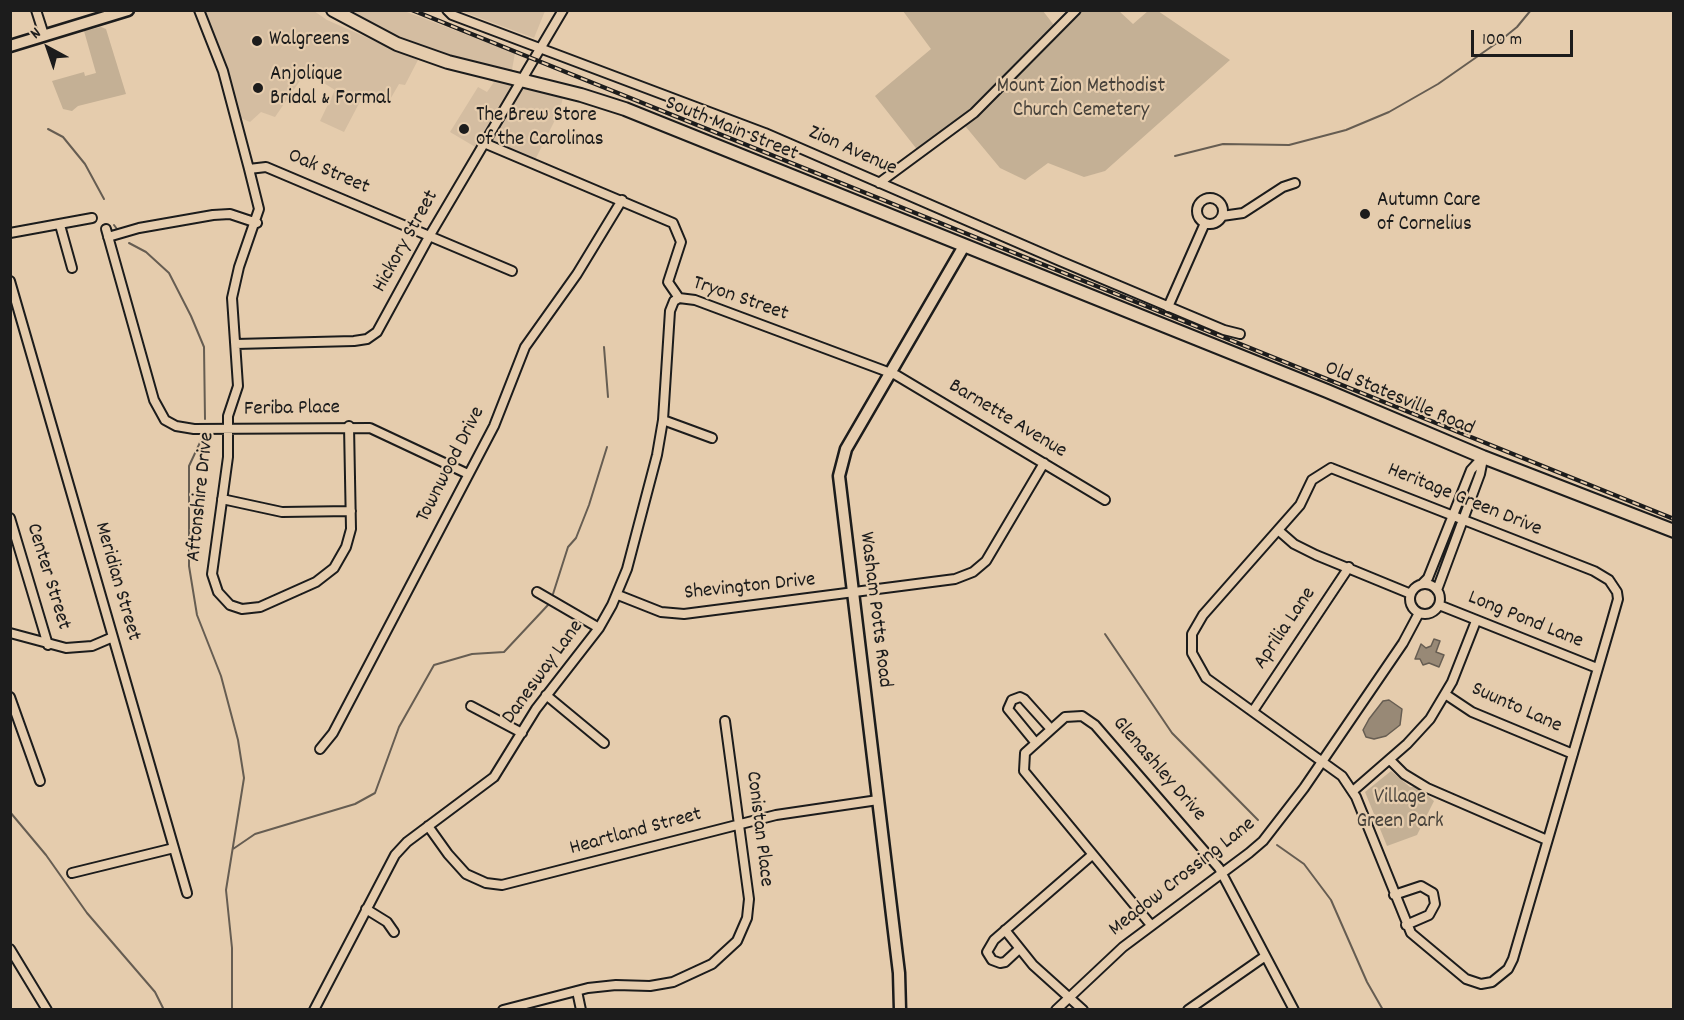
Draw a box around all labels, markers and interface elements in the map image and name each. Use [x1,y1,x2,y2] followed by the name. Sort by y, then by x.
[18,18,78,78] north arrow
[1474,18,1576,56] scale bar
[26,22,47,45] text: N
[269,28,350,54] place label: Walgreens
[1482,28,1522,53] text: 100 m
[250,34,264,48] marker: Walgreens
[270,63,391,113] place label: Anjolique Bridal & Formal
[997,75,1165,125] park label: Mount Zion Methodist Church Cemetery
[251,81,265,95] marker: Anjolique Bridal & Formal
[661,92,801,168] street label: South Main Street
[476,104,604,154] place label: The Brew Store of the Carolinas
[804,121,900,183] street label: Zion Avenue
[457,122,471,136] marker: The Brew Store of the Carolinas
[283,145,373,201] street label: Oak Street
[369,186,445,298] street label: Hickory Street
[1377,189,1481,239] place label: Autumn Care of Cornelius
[1358,207,1372,221] marker: Autumn Care of Cornelius
[689,272,791,328] street label: Tryon Street
[1320,357,1478,443] street label: Old Statesville Road
[943,375,1071,465] street label: Barnette Avenue
[244,397,340,423] street label: Feriba Place
[412,403,492,527] street label: Townwood Drive
[183,431,221,563] street label: Aftonshire Drive
[1383,459,1545,543] street label: Heritage Green Drive
[87,520,145,644] street label: Meridian Street
[19,521,75,633] street label: Center Street
[852,531,896,689] street label: Washam Potts Road
[683,569,817,607] street label: Shevington Drive
[1249,583,1323,675] street label: Aprilia Lane
[1464,586,1586,656] street label: Long Pond Lane
[498,616,590,730] street label: Danesway Lane
[1467,678,1565,740] street label: Suunto Lane
[1106,712,1210,828] street label: Glenashley Drive
[738,770,778,888] street label: Conistan Place
[1356,786,1444,836] park label: Village Green Park
[567,803,705,863] street label: Heartland Street
[1105,813,1261,943] street label: Meadow Crossing Lane

